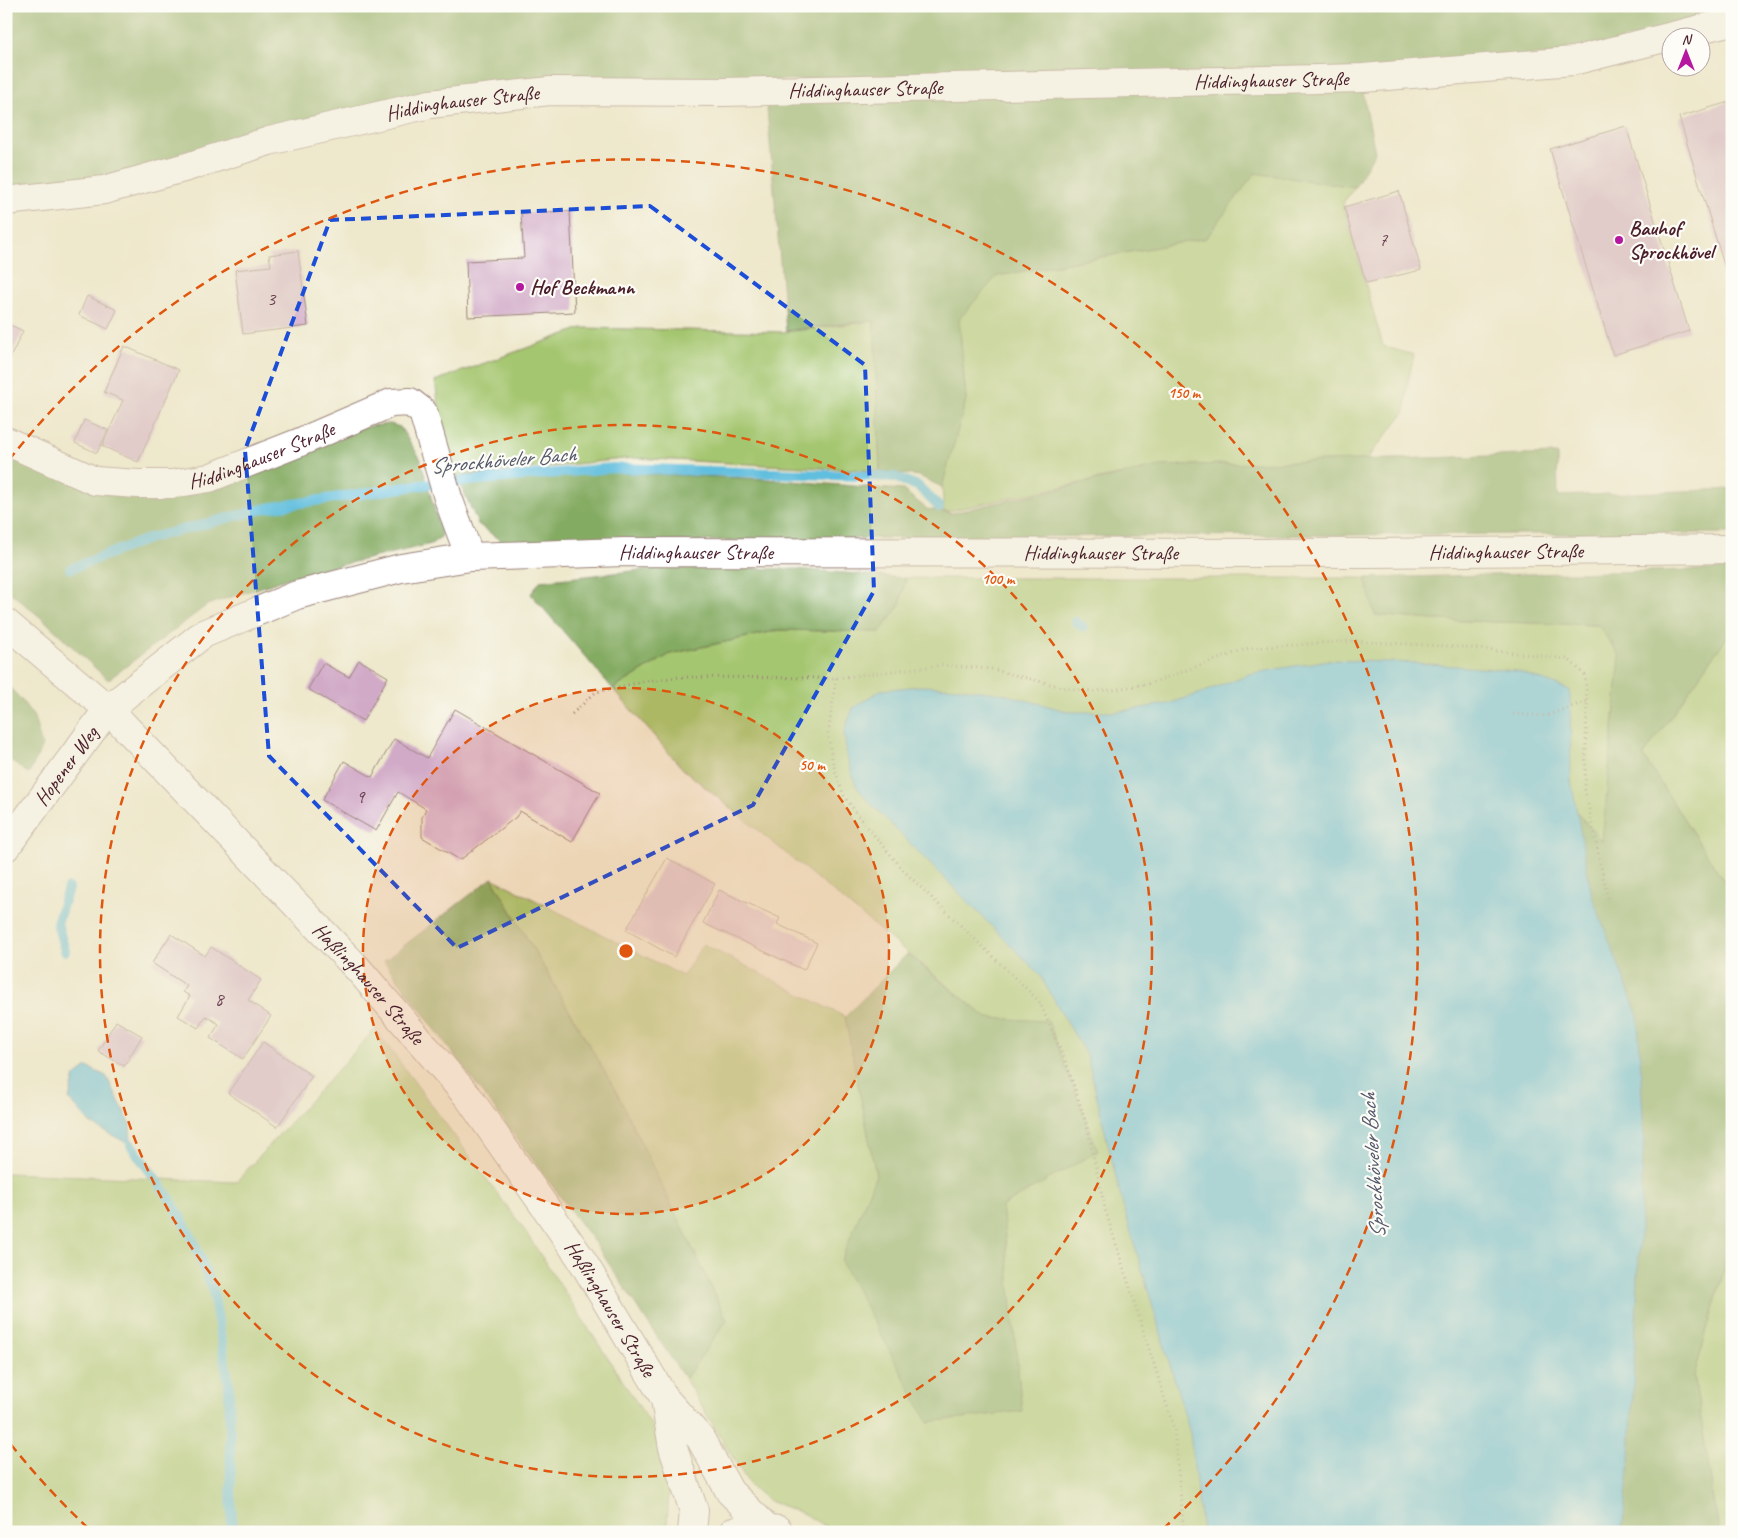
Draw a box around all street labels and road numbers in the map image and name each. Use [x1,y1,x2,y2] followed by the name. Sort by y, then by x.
[1194,65,1351,95] street label: Hiddinghauser Straße
[788,74,945,104] street label: Hiddinghauser Straße
[383,79,542,127] street label: Hiddinghauser Straße
[187,415,340,494] street label: Hiddinghauser Straße
[1428,538,1585,565] street label: Hiddinghauser Straße
[618,539,775,565] street label: Hiddinghauser Straße
[1024,540,1180,566] street label: Hiddinghauser Straße
[28,720,105,811] street label: Hopener Weg
[307,917,432,1051] street label: Haßlinghauser Straße
[559,1235,663,1383] street label: Haßlinghauser Straße

